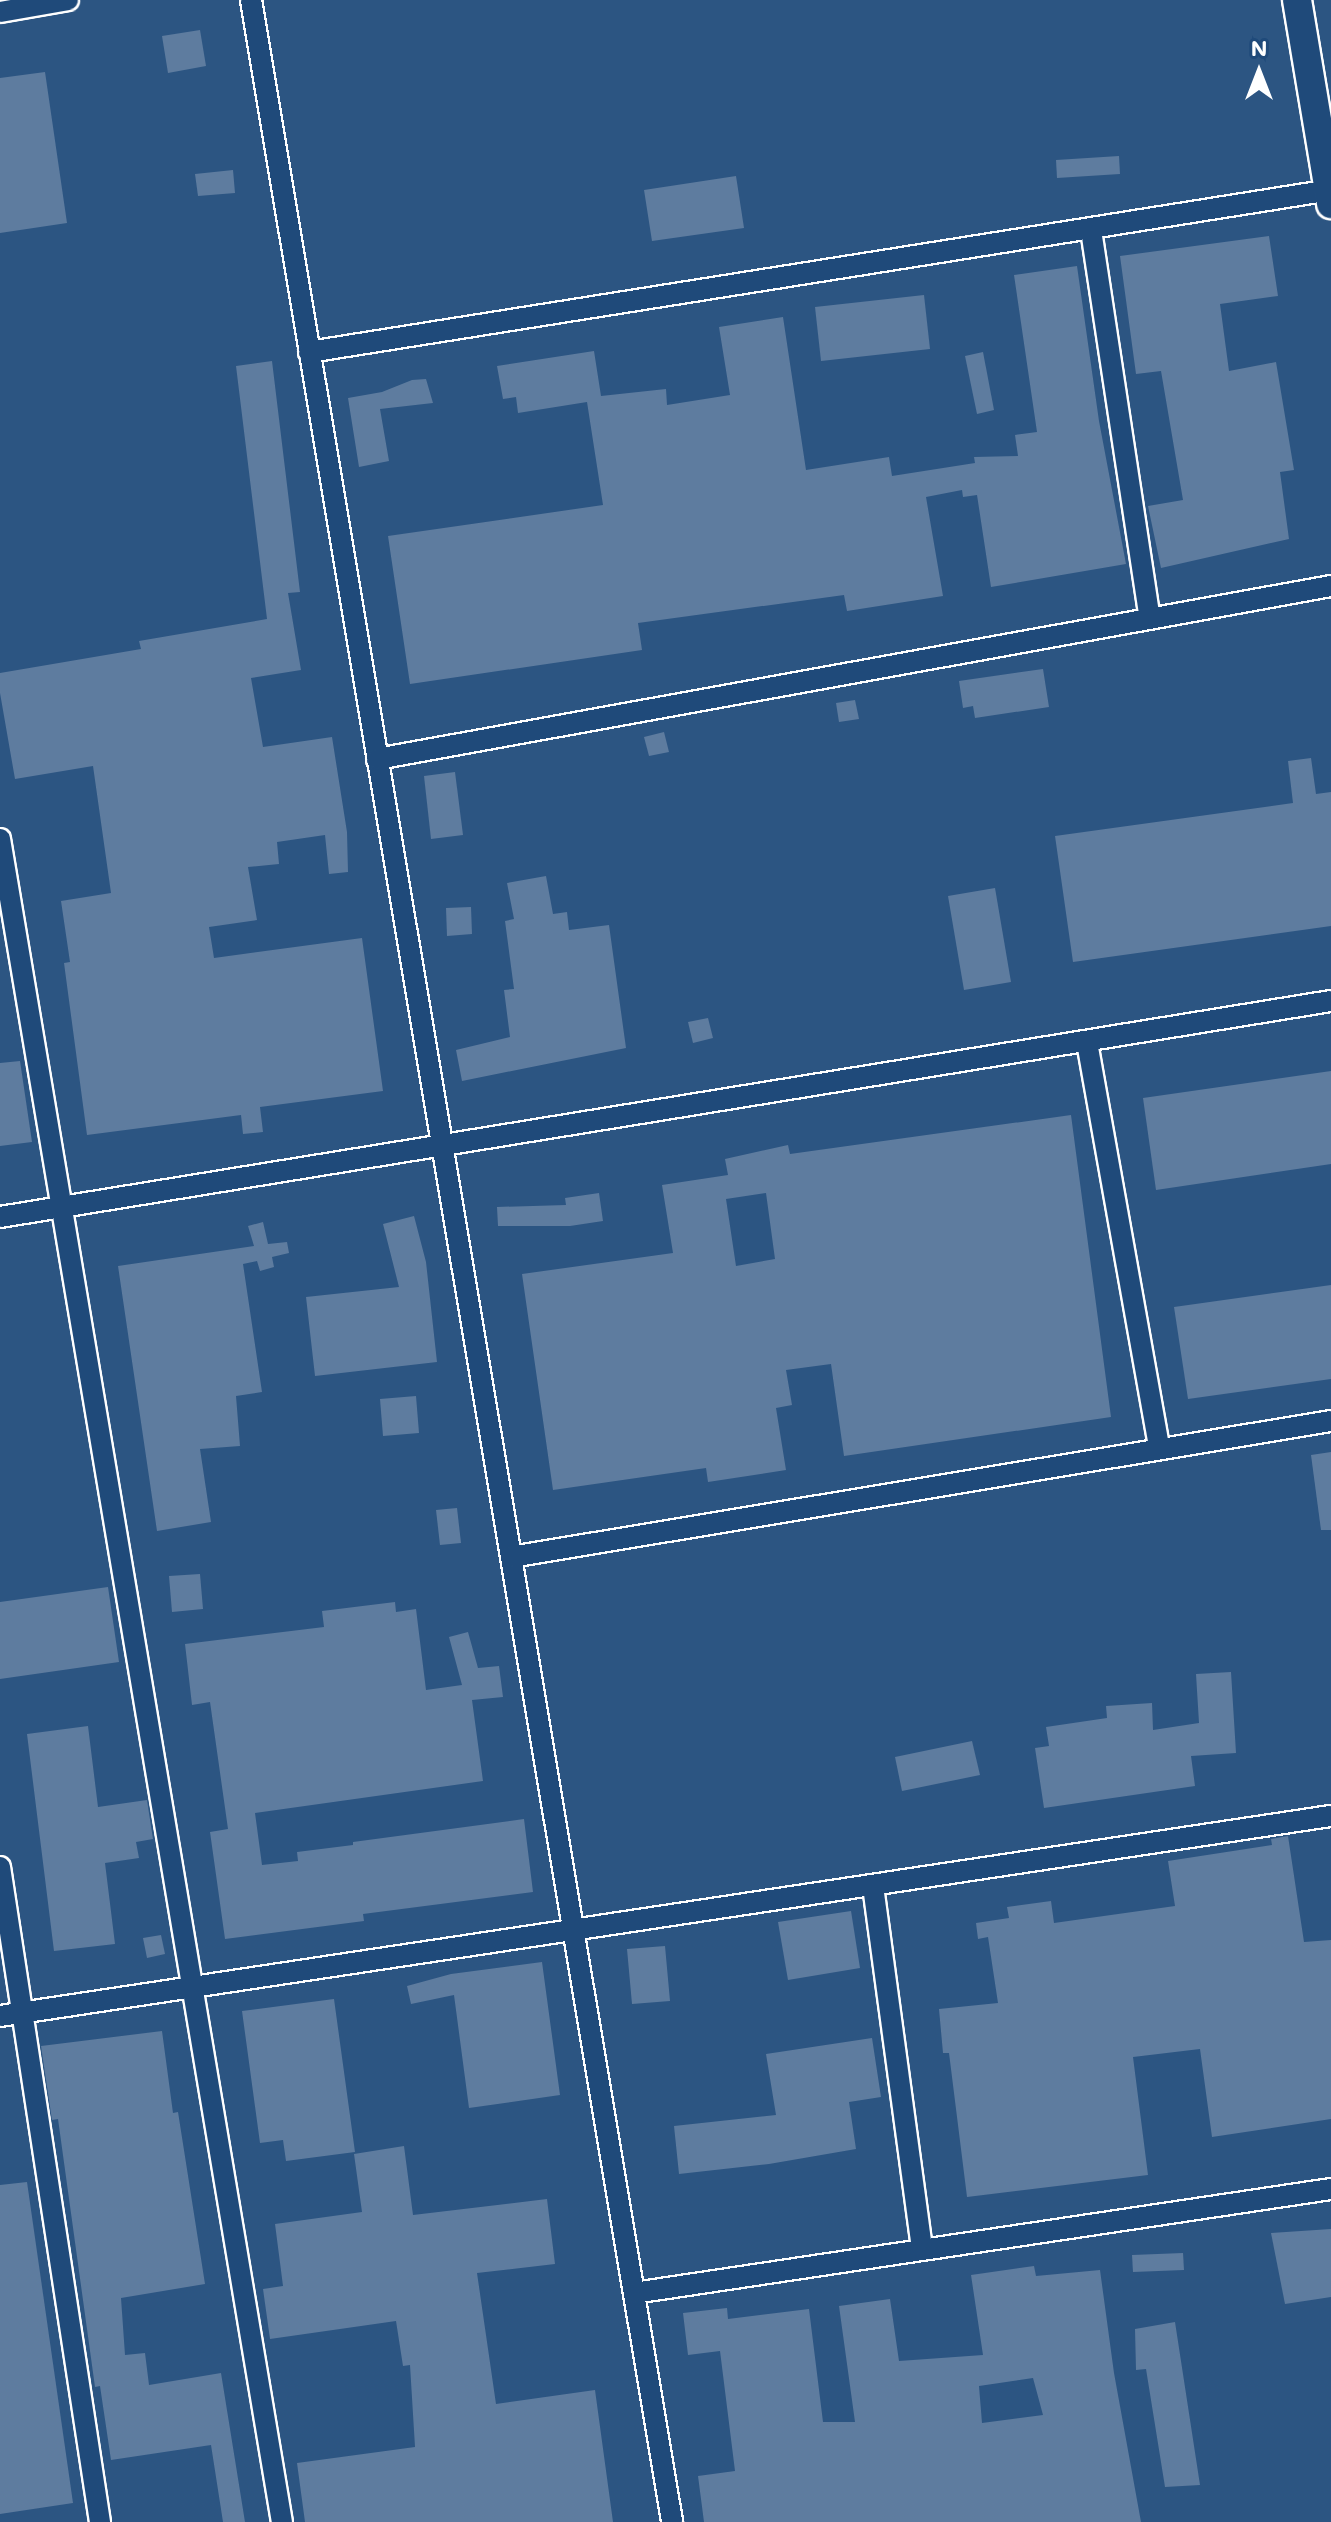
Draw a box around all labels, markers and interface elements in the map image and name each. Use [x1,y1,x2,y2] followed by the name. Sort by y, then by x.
[1219,32,1299,112] north arrow
[1251,33,1267,62] text: N

